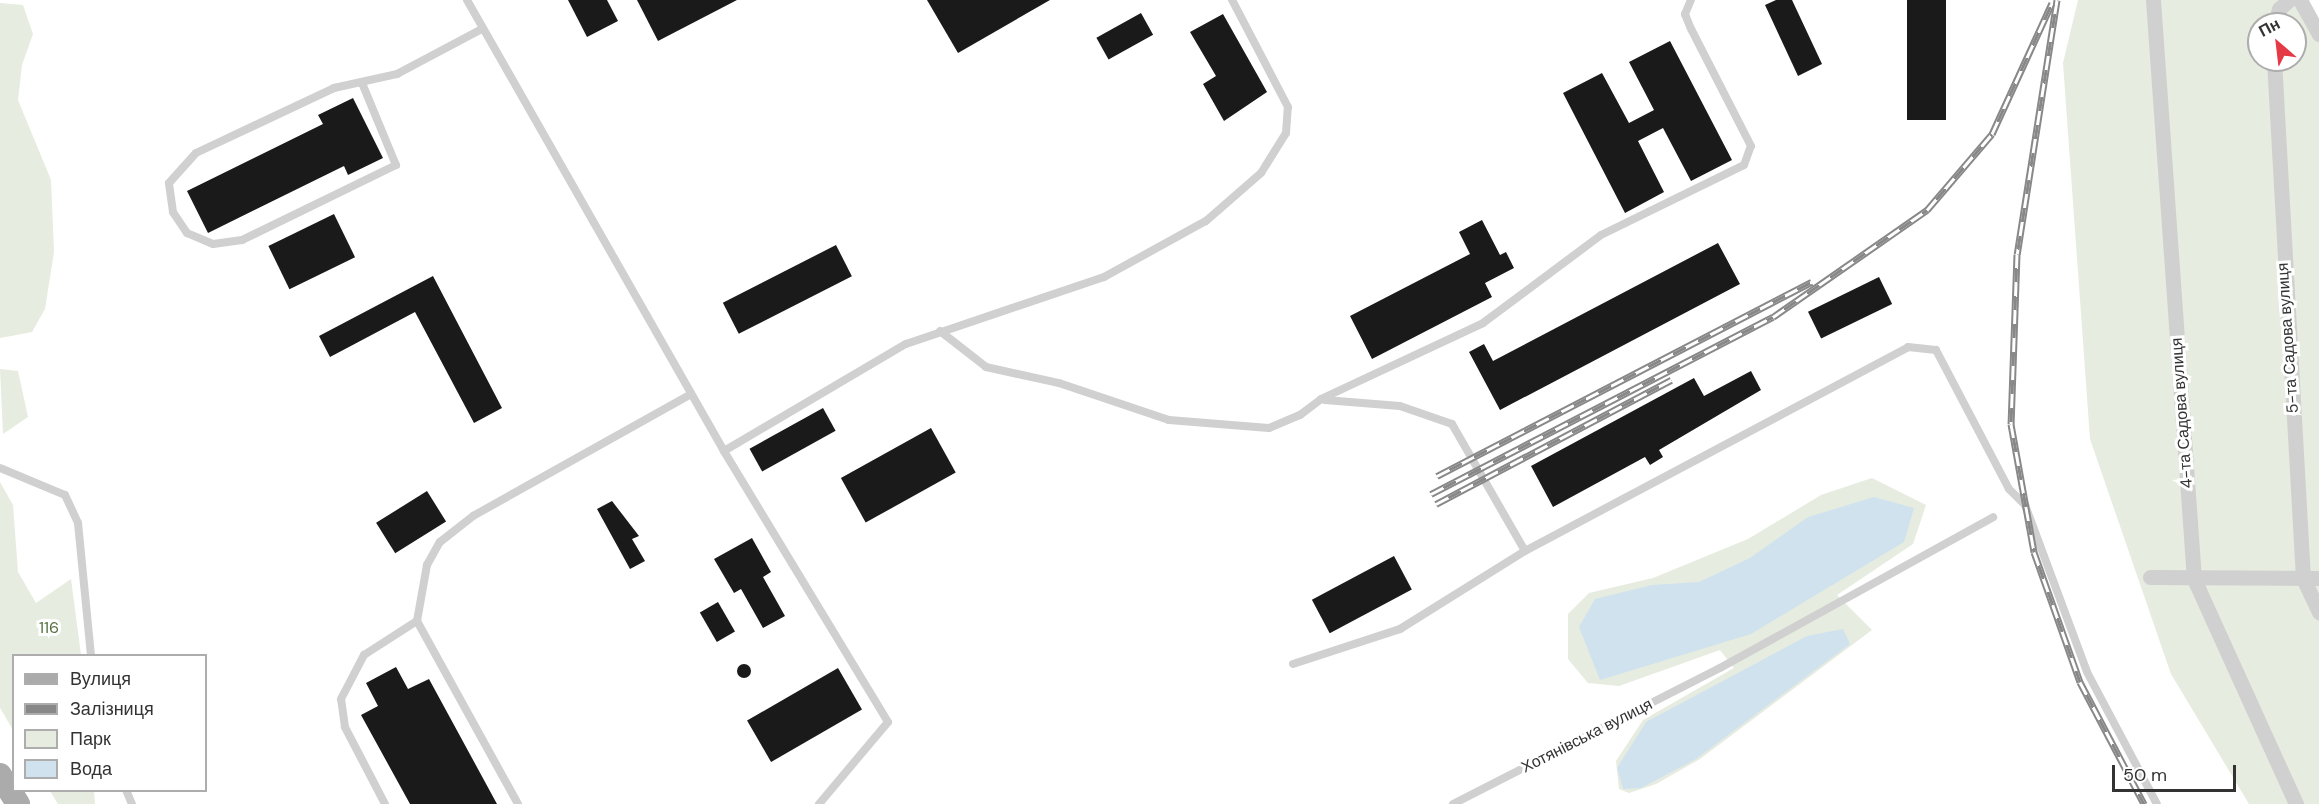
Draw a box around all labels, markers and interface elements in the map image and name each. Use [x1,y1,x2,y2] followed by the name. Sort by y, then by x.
[2247,12,2307,72] north arrow
[2255,13,2284,42] text: Пн
[2273,262,2303,414] street label: 5-та Садова вулиця
[2167,337,2197,489] street label: 4-та Садова вулиця
[39,618,59,638] park label: 116
[12,654,207,792] legend
[70,667,131,691] text: Вулиця
[1518,695,1656,777] street label: Хотянівська вулиця
[70,697,154,721] text: Залізниця
[70,727,111,751] text: Парк
[2115,753,2240,791] scale bar
[70,757,112,781] text: Вода
[2123,763,2167,787] text: 50 m

